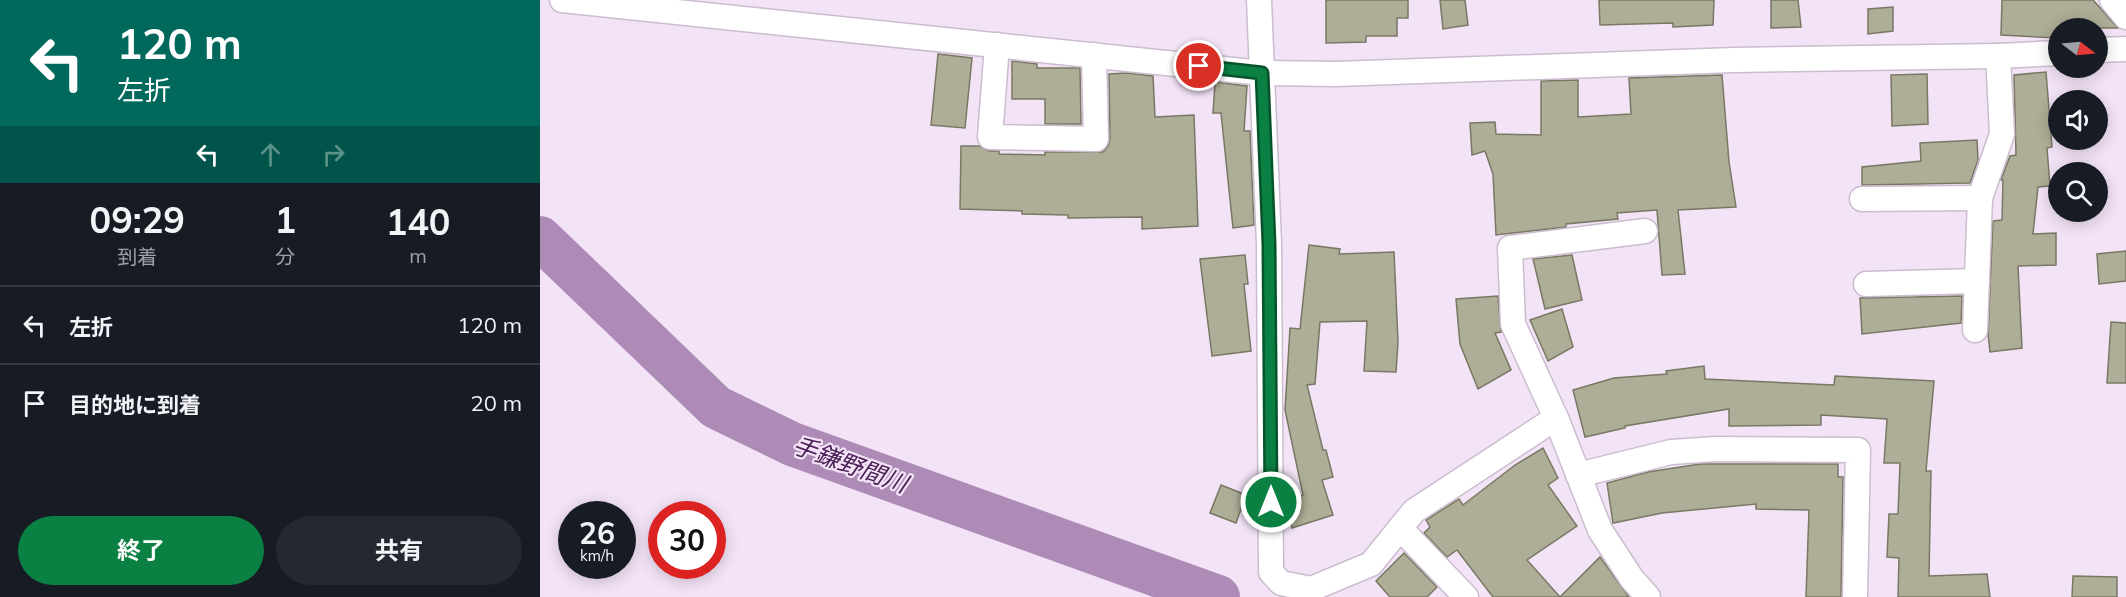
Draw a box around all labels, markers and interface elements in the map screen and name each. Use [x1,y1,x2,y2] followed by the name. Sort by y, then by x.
[117,17,242,70] text: 120 m
[2048,18,2108,78] north arrow
[2048,18,2108,222] map controls
[18,24,96,102] icon: left
[1173,40,1224,91] pin
[1182,49,1215,82] icon: arrive
[117,73,171,107] text: 左折
[2048,90,2108,150] button: sound
[191,138,224,171] icon: left
[254,138,287,171] icon: ahead
[317,138,350,171] icon: right
[2048,162,2108,222] button: search
[90,197,185,242] text: 09:29
[274,197,296,242] text: 1
[386,199,450,244] text: 140
[409,243,427,268] text: m
[117,244,157,269] text: 到着
[275,244,295,269] text: 分
[18,309,51,342] icon: left
[457,311,522,339] text: 120 m
[69,313,113,341] text: 左折
[18,387,51,420] icon: arrive
[471,389,522,417] text: 20 m
[69,391,201,419] text: 目的地に到着
[789,429,915,500] water label: 手鎌野間川
[1239,470,1303,534] position arrow
[648,501,726,579] speed limit sign: 30
[579,514,615,552] text: 26
[18,516,264,585] button: 終了
[276,516,522,585] button: 共有
[580,546,614,565] text: km/h

